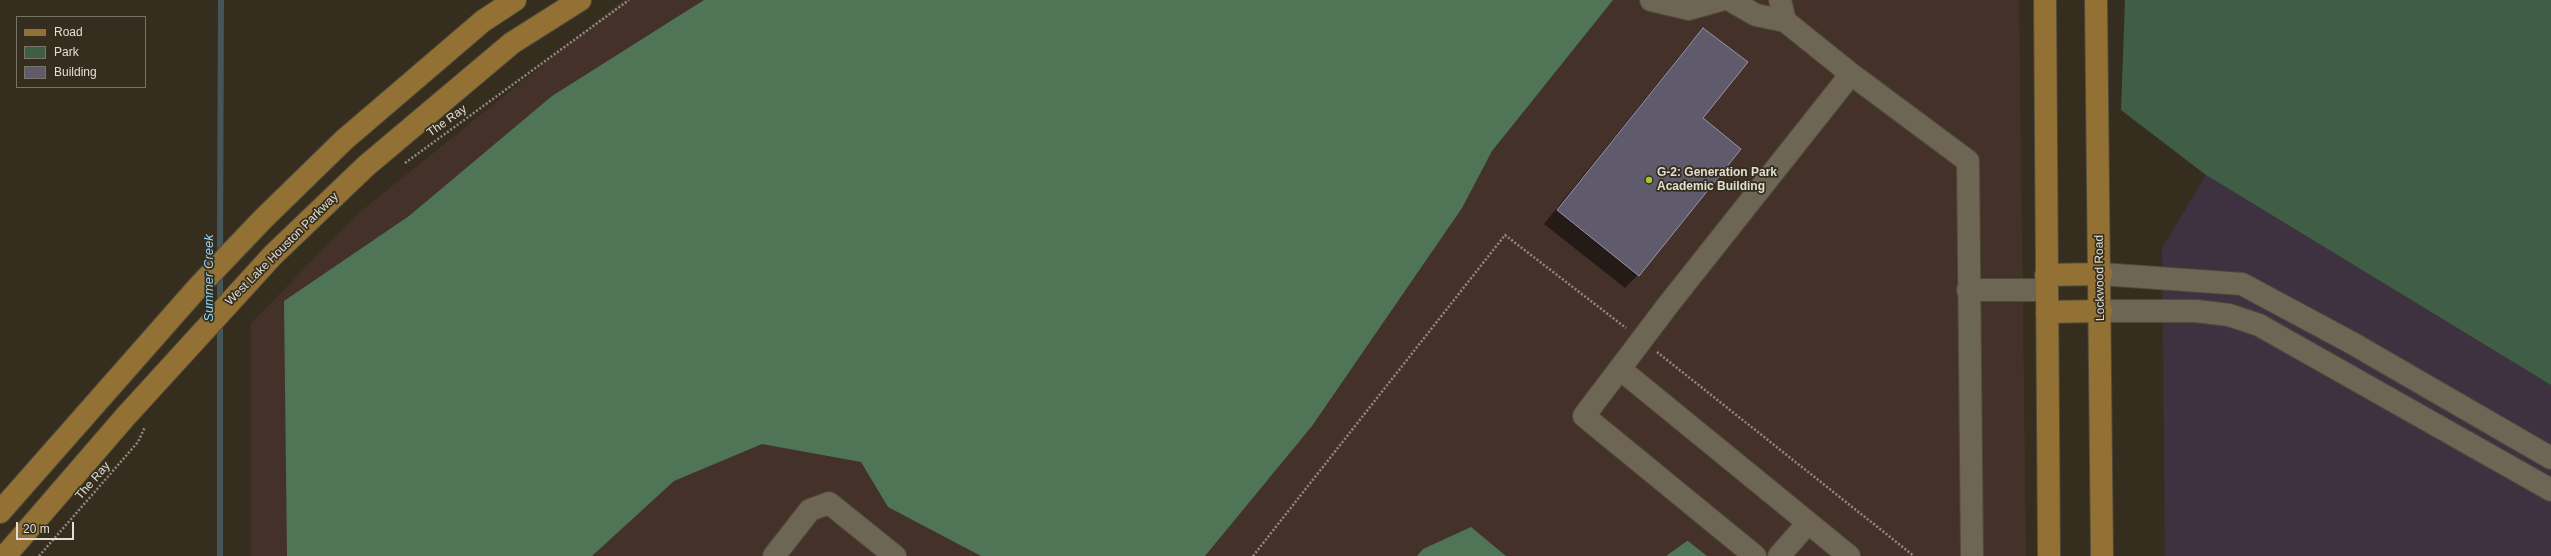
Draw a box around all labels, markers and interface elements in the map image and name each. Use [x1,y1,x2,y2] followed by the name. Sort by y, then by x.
[16,16,146,88] legend
[54,25,83,39] text: Road
[54,45,79,59] text: Park
[54,65,97,79] text: Building
[424,102,470,140] street label: The Ray
[1657,166,1777,194] place label: G-2: Generation Park Academic Building
[1644,175,1654,185] marker: G-2: Generation Park Academic Building
[223,190,341,308] street label: West Lake Houston Parkway
[201,234,217,322] water label: Summer Creek
[2092,235,2108,321] street label: Lockwood Road
[73,459,113,503] street label: The Ray
[18,514,76,540] scale bar
[23,522,50,536] text: 20 m

